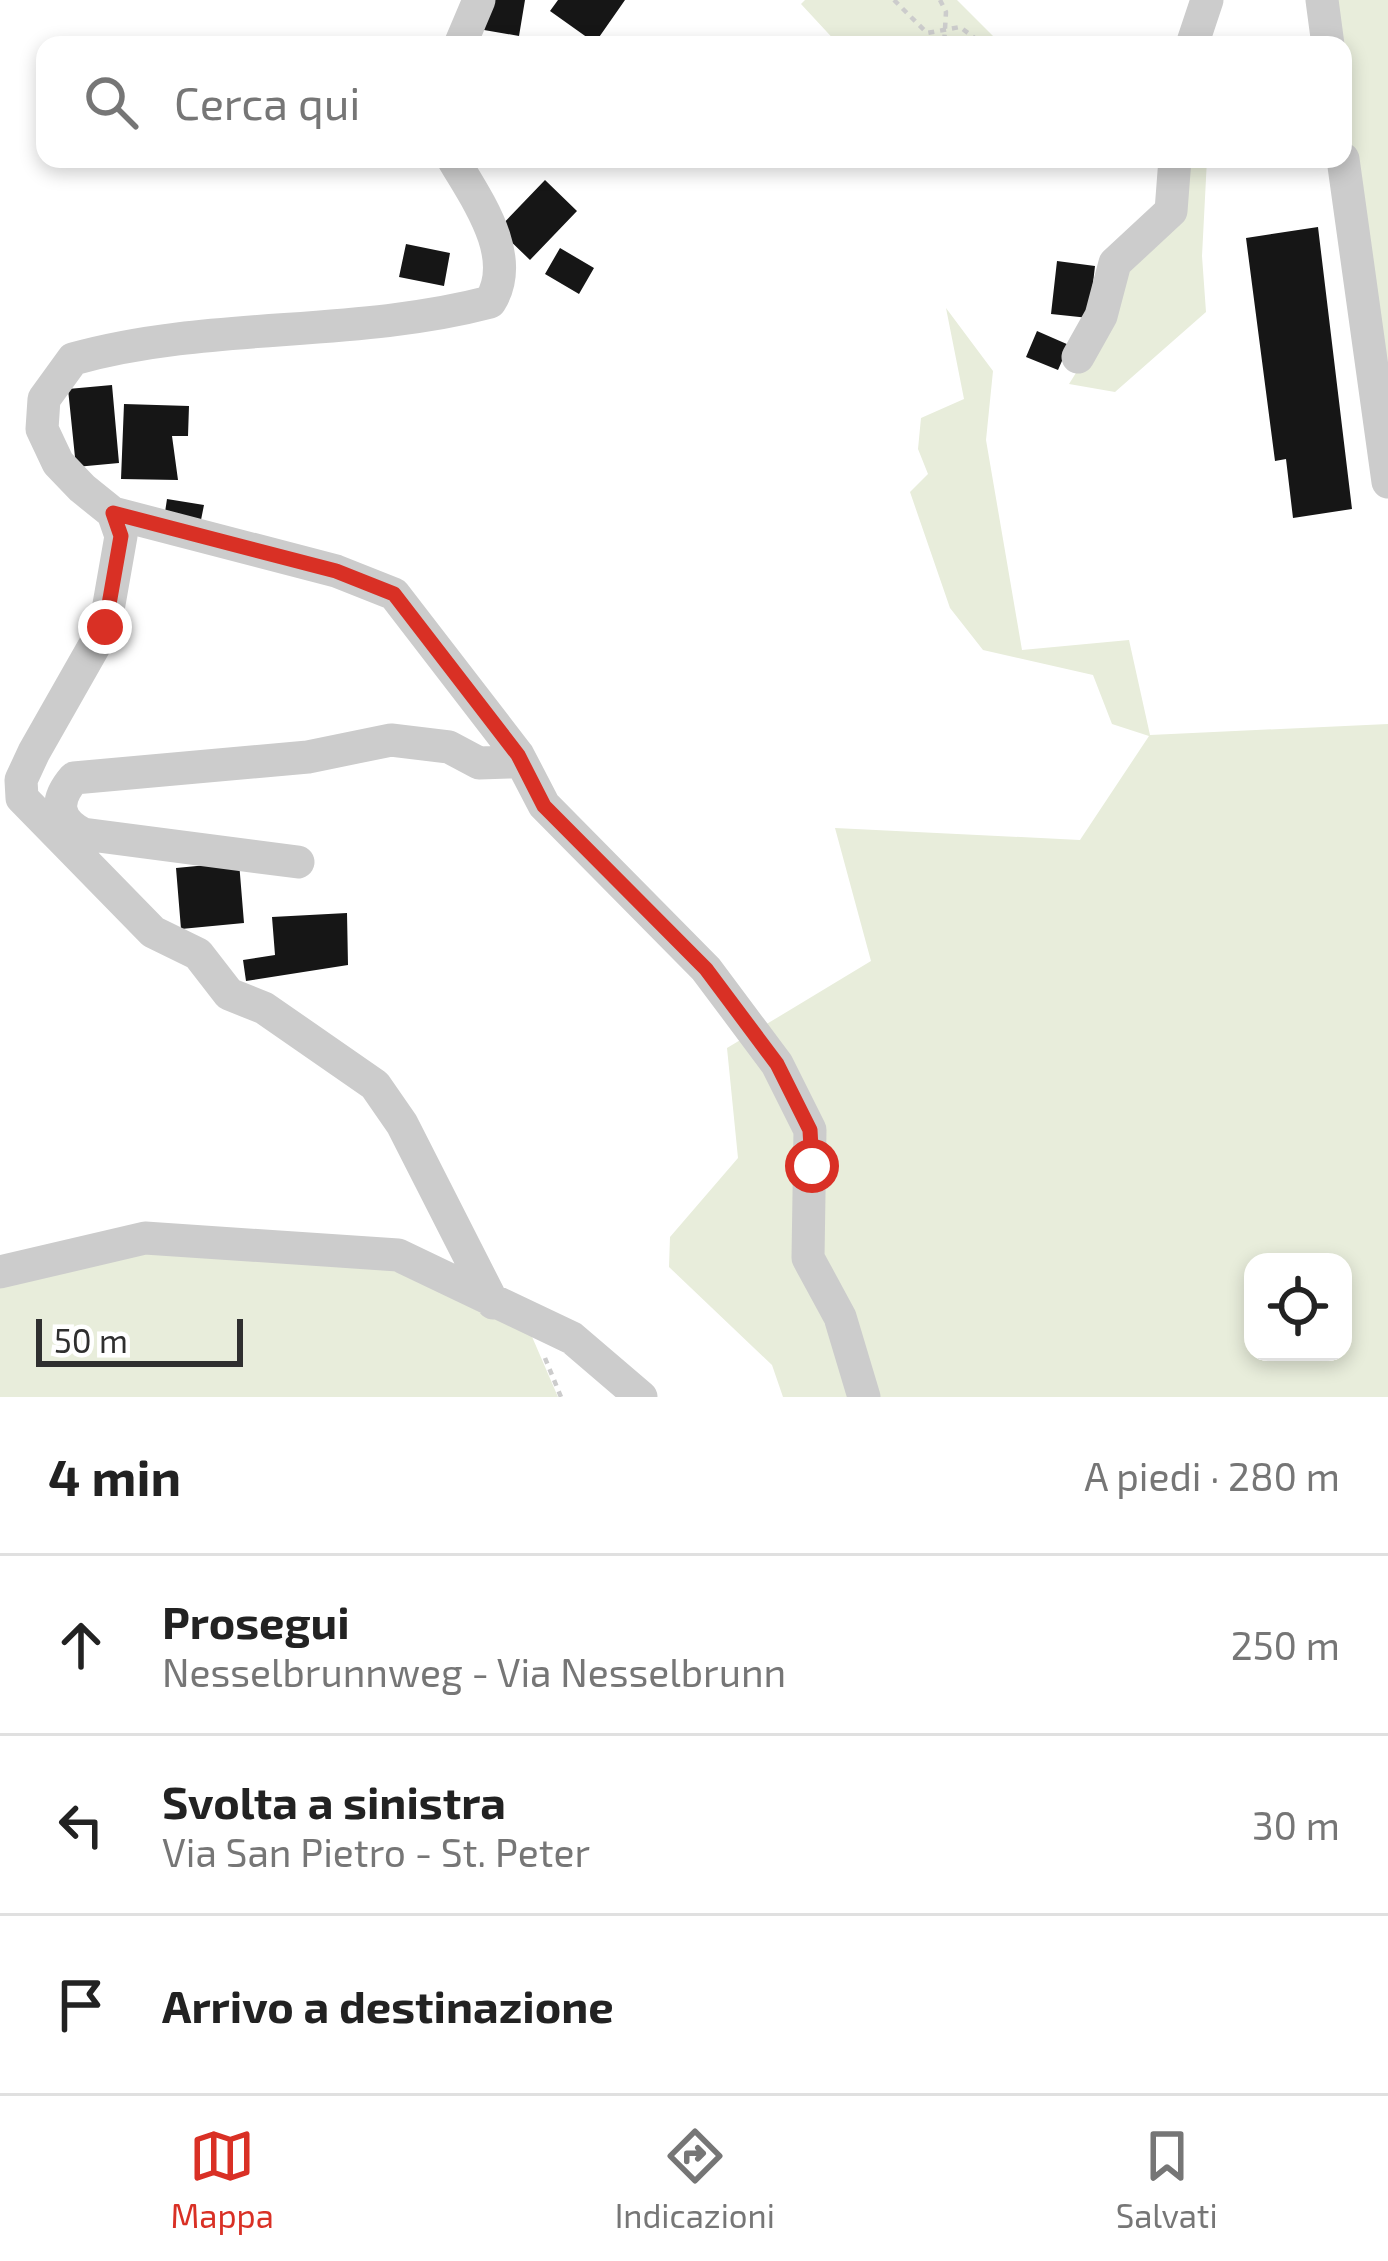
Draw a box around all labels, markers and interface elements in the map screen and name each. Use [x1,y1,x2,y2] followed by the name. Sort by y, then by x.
[36,36,1352,168] search box
[78,69,144,135] icon: search
[174,75,360,129] text: Cerca qui
[78,600,132,654] route end
[785,1139,839,1193] route start
[1244,1253,1352,1361] map controls
[1244,1253,1352,1361] button: locate
[36,1313,243,1366] scale bar
[54,1320,128,1360] text: 50 m
[48,1445,181,1506] text: 4 min
[1084,1452,1340,1499] text: A piedi · 280 m
[162,1594,350,1648] text: Prosegui
[48,1612,114,1678] icon: ahead
[1231,1621,1340,1668] text: 250 m
[162,1648,786,1695] text: Nesselbrunnweg - Via Nesselbrunn
[162,1774,506,1828] text: Svolta a sinistra
[48,1792,114,1858] icon: left
[1252,1801,1340,1848] text: 30 m
[162,1828,590,1875] text: Via San Pietro - St. Peter
[48,1972,114,2038] icon: arrive
[162,1978,614,2032] text: Arrivo a destinazione
[170,2123,274,2235] tab: Mappa
[615,2123,775,2235] tab: Indicazioni
[1116,2123,1218,2235] tab: Salvati

